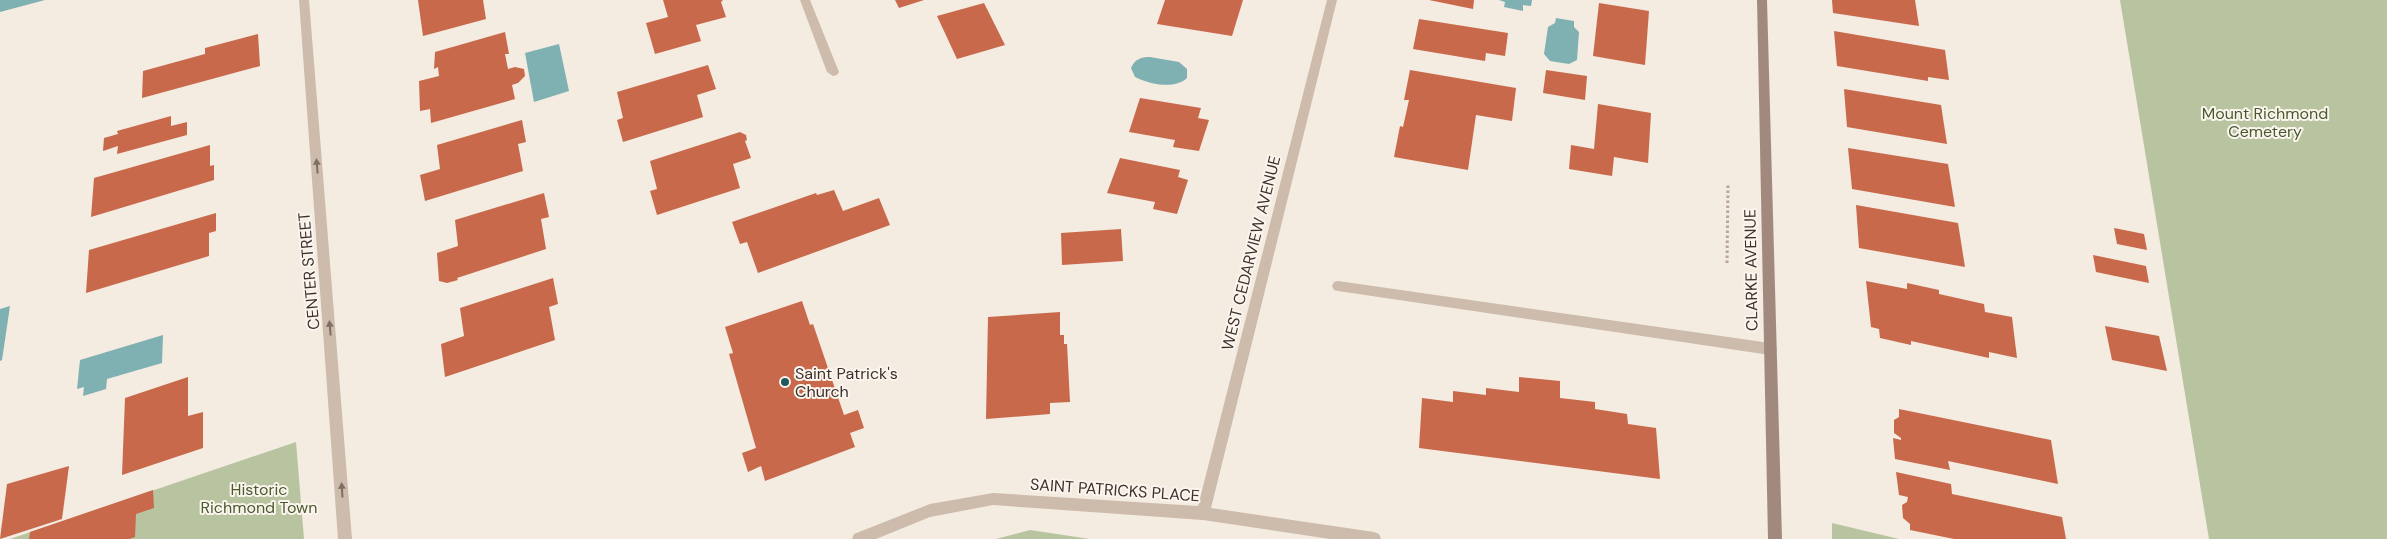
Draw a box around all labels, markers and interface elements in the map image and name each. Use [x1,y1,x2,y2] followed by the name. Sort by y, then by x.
[2202,103,2328,142] park label: Mount Richmond Cemetery
[1217,154,1285,352] street label: WEST CEDARVIEW AVENUE
[312,158,320,174] one-way arrow
[1739,209,1763,331] street label: CLARKE AVENUE
[293,211,325,331] street label: CENTER STREET
[325,320,333,336] one-way arrow
[795,363,898,402] place label: Saint Patrick's Church
[779,376,791,388] marker: Saint Patrick's Church
[1029,474,1201,506] street label: SAINT PATRICKS PLACE
[200,479,318,518] park label: Historic Richmond Town
[338,482,346,498] one-way arrow

